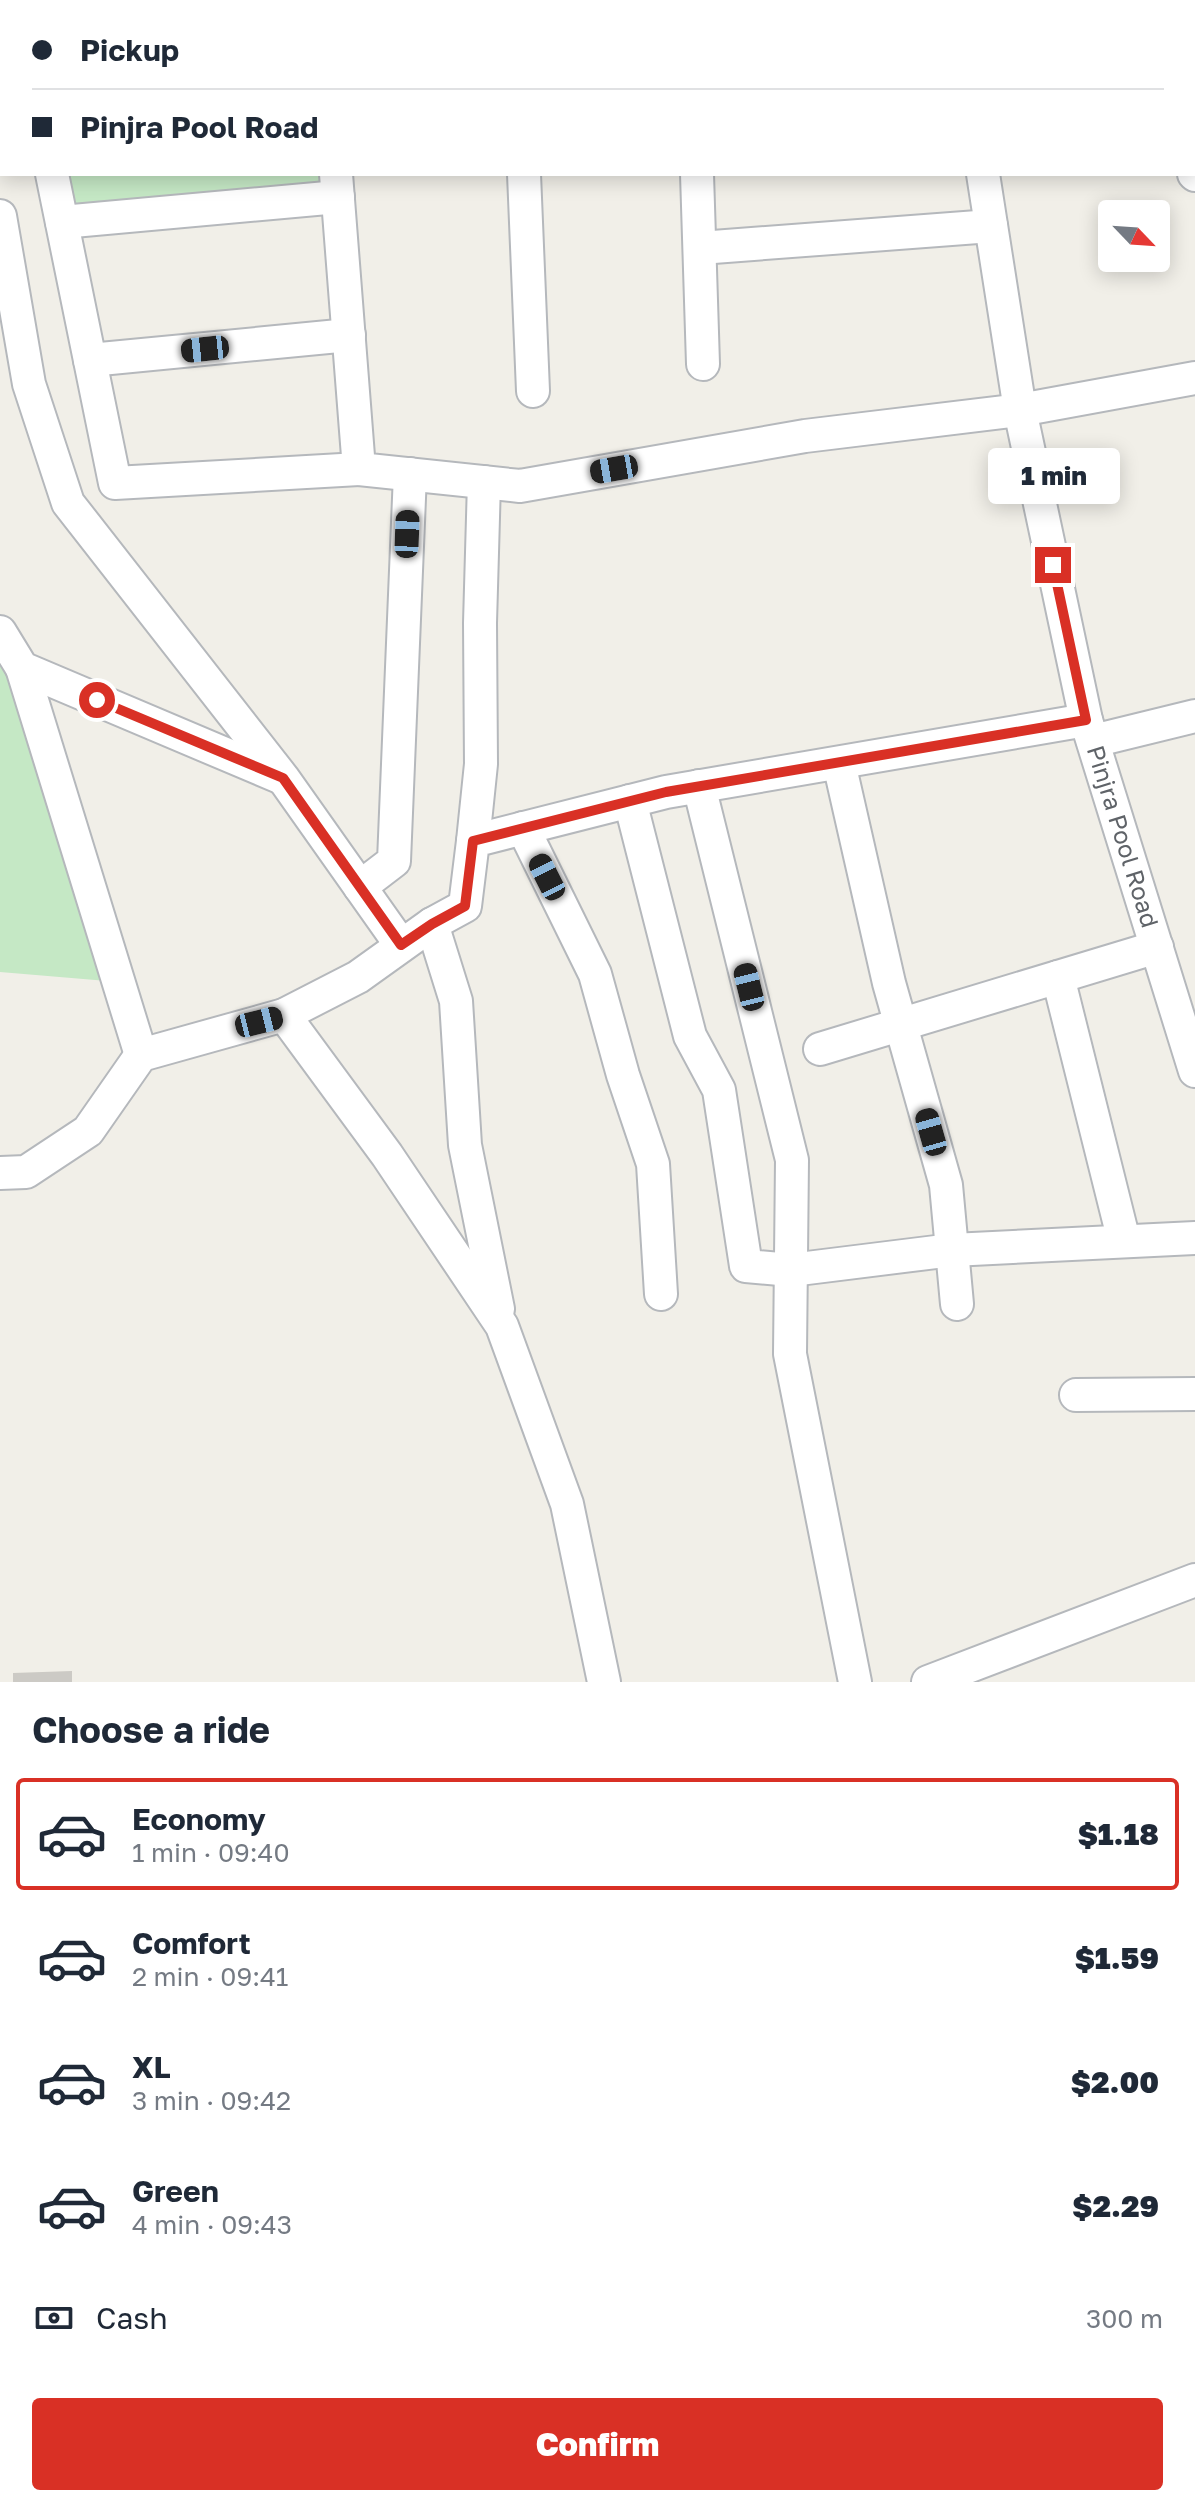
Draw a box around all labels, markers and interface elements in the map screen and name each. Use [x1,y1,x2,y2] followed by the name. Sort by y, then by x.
[80,32,179,68] text: Pickup
[80,109,318,145] text: Pinjra Pool Road
[1098,200,1170,272] north arrow
[1098,200,1170,272] map controls
[180,335,230,363] car
[987,449,1119,505] callout: 1 min
[588,453,640,485] car
[1021,460,1087,491] text: 1 min
[394,510,420,558] car
[1035,547,1071,583] route end
[79,682,115,718] route start
[1082,742,1166,931] street label: Pinjra Pool Road
[525,850,569,904] car
[732,961,766,1013] car
[233,1005,285,1039] car
[913,1106,949,1158] car
[32,1708,270,1751] text: Choose a ride
[36,1798,108,1870] icon: car
[132,1801,266,1837] text: Economy
[1078,1816,1159,1852] text: $1.18
[132,1837,290,1868] text: 1 min · 09:40
[36,1922,108,1994] icon: car
[132,1925,251,1961] text: Comfort
[1075,1940,1159,1976] text: $1.59
[132,1961,288,1992] text: 2 min · 09:41
[36,2046,108,2118] icon: car
[132,2049,171,2085] text: XL
[1071,2064,1159,2100] text: $2.00
[132,2085,291,2116] text: 3 min · 09:42
[36,2170,108,2242] icon: car
[132,2173,219,2209] text: Green
[1072,2188,1159,2224] text: $2.29
[132,2209,292,2240] text: 4 min · 09:43
[32,2296,76,2340] icon: cash
[96,2300,168,2336] text: Cash
[1086,2303,1163,2334] text: 300 m
[32,2398,1163,2490] button: Confirm

